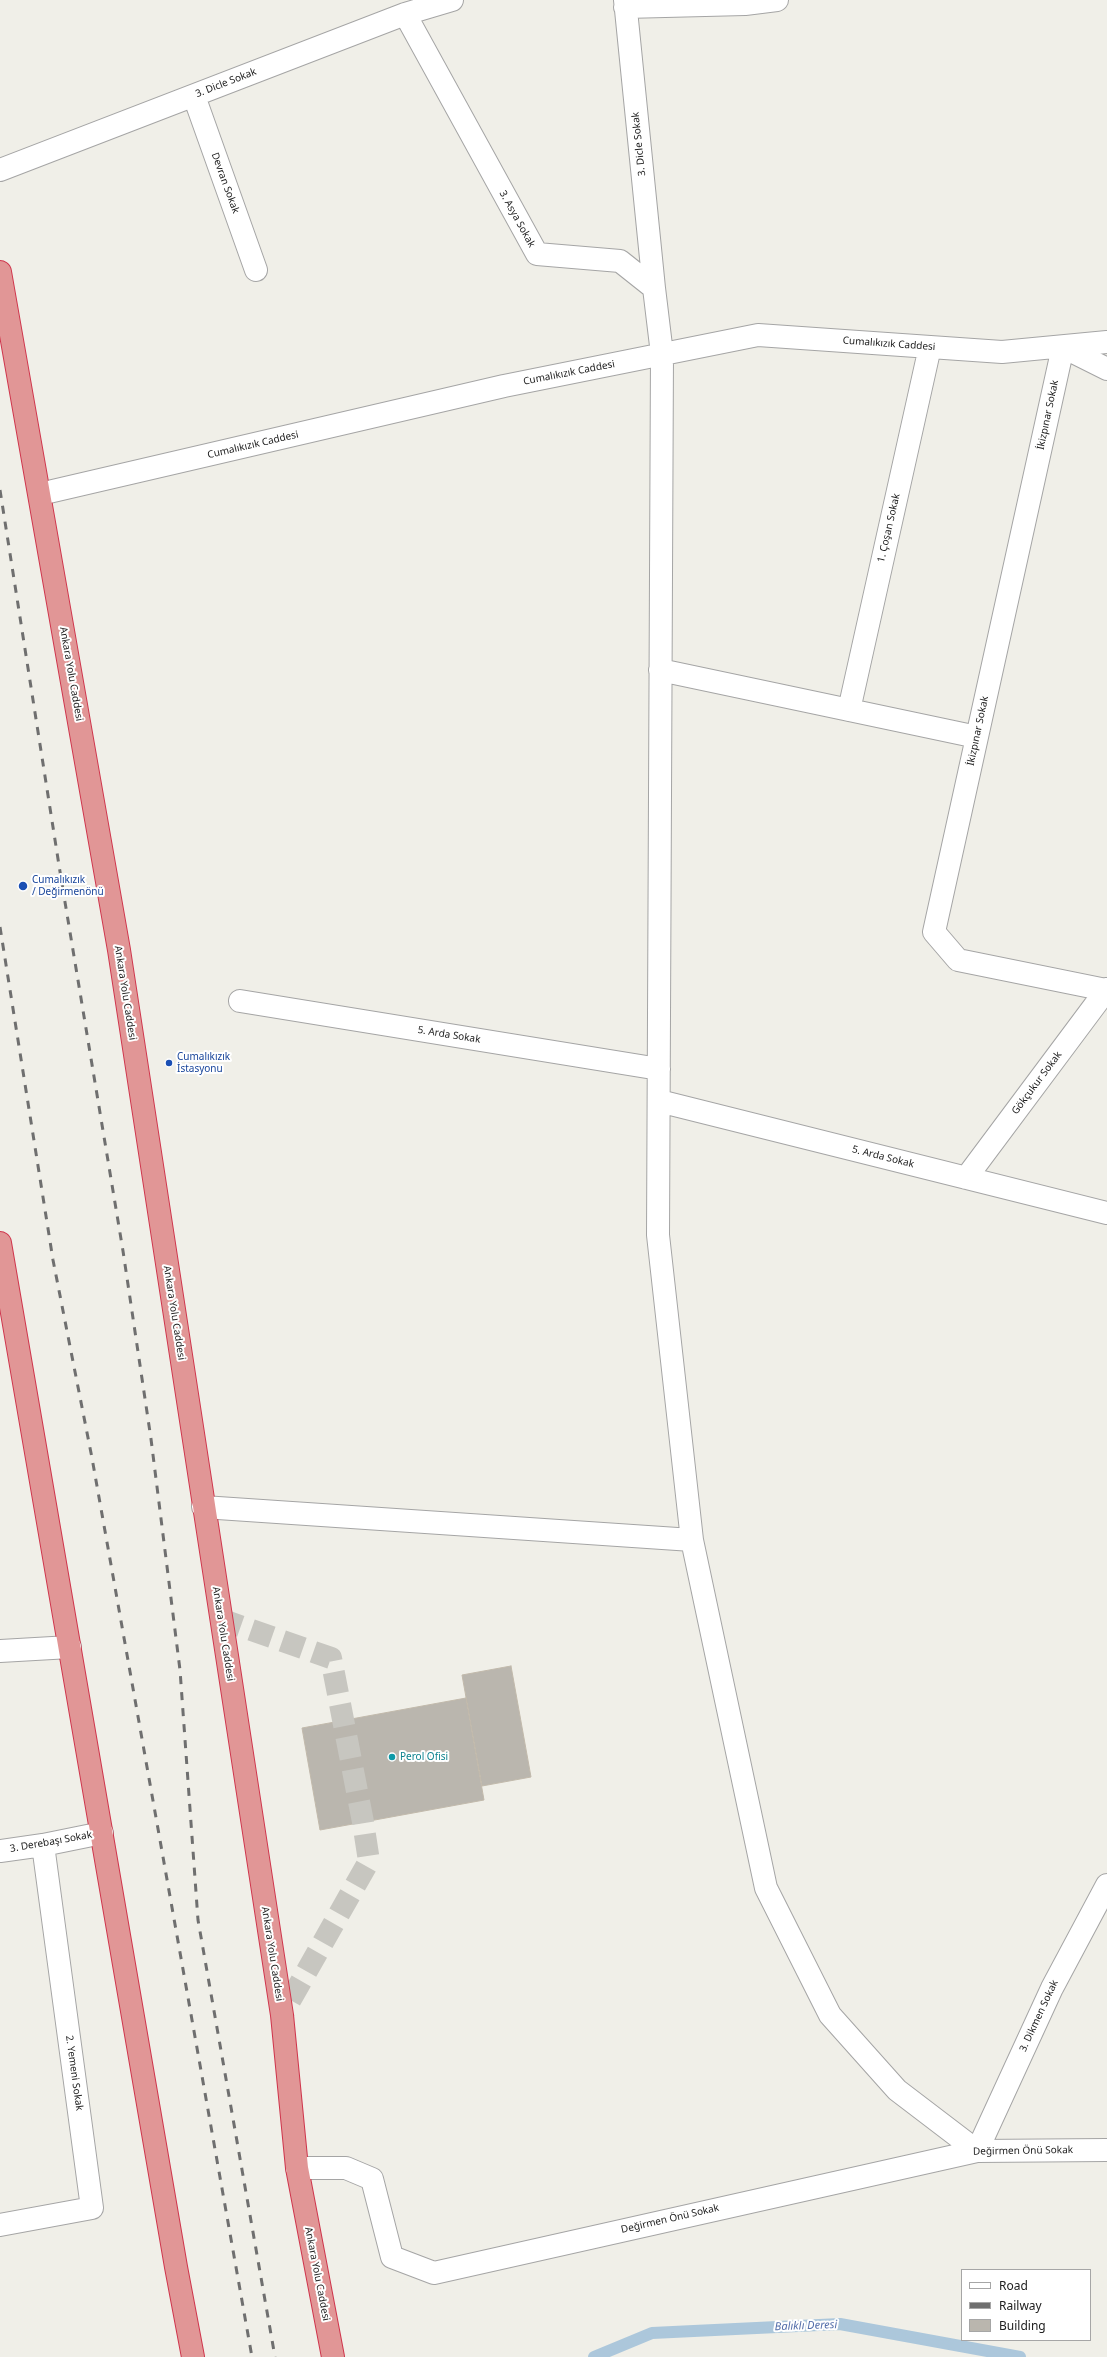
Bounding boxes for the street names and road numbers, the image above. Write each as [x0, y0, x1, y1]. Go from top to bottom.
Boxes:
street label: 3. Dicle Sokak [194, 66, 258, 100]
street label: 3. Dicle Sokak [630, 111, 648, 177]
street label: Devran Sokak [208, 151, 242, 215]
street label: 3. Asya Sokak [496, 188, 538, 250]
street label: Cumalıkızık Caddesi [842, 335, 936, 353]
street label: Cumalıkızık Caddesi [522, 358, 616, 388]
street label: İkizpınar Sokak [1035, 379, 1061, 451]
street label: Cumalıkızık Caddesi [206, 429, 300, 461]
street label: 1. Çoşan Sokak [875, 492, 903, 564]
street label: Ankara Yolu Caddesi [57, 626, 85, 722]
street label: İkizpınar Sokak [965, 695, 991, 767]
street label: Ankara Yolu Caddesi [112, 945, 138, 1041]
street label: 5. Arda Sokak [417, 1024, 481, 1046]
street label: Gökçukur Sokak [1009, 1049, 1065, 1117]
street label: 5. Arda Sokak [851, 1143, 915, 1171]
street label: Ankara Yolu Caddesi [161, 1265, 187, 1361]
street label: Ankara Yolu Caddesi [210, 1586, 236, 1682]
street label: 3. Derebaşı Sokak [9, 1829, 93, 1855]
street label: Ankara Yolu Caddesi [259, 1906, 285, 2002]
street label: 3. Dikmen Sokak [1017, 1978, 1061, 2054]
street label: 2. Yemeni Sokak [63, 2035, 85, 2111]
street label: Değirmen Önü Sokak [973, 2144, 1073, 2158]
street label: Değirmen Önü Sokak [620, 2202, 720, 2236]
street label: Ankara Yolu Caddesi [302, 2226, 332, 2322]

